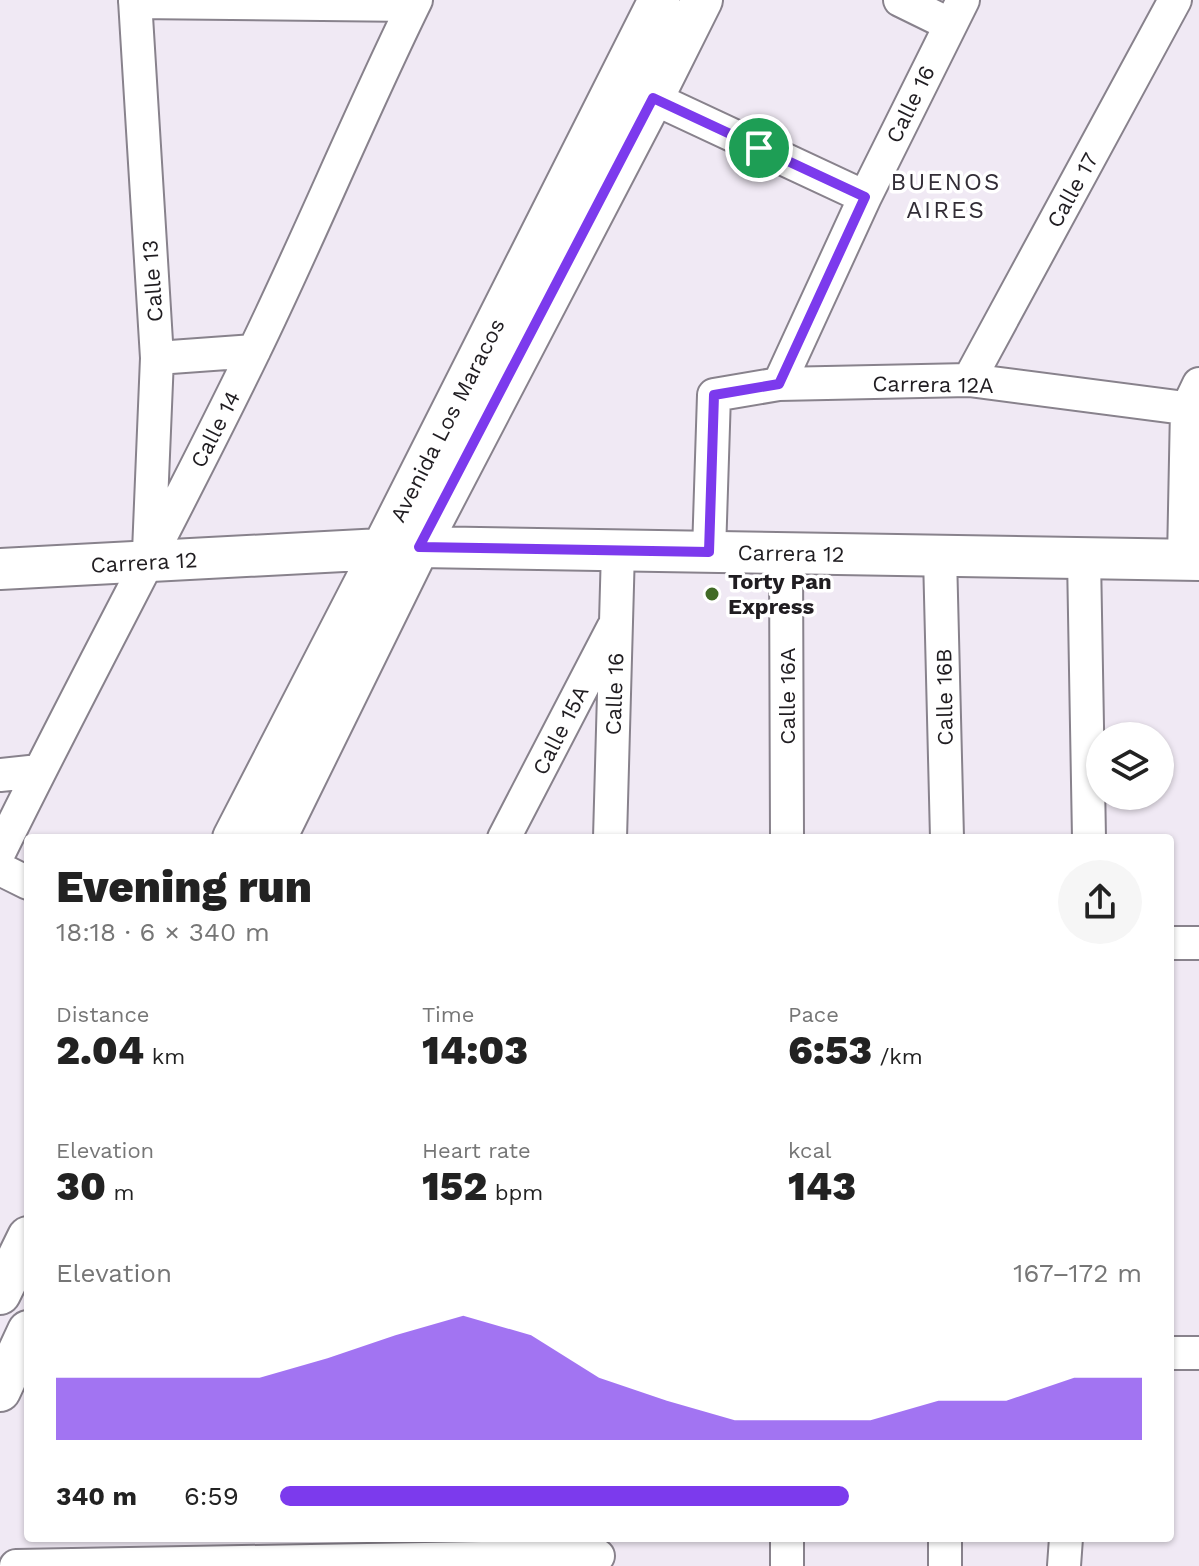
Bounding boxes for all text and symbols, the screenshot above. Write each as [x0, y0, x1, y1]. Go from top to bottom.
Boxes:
street label: Calle 16 [881, 62, 940, 147]
pin [725, 114, 793, 182]
icon: arrive [737, 126, 781, 170]
street label: Calle 17 [1042, 148, 1103, 232]
district label: BUENOS AIRES [891, 168, 1001, 224]
street label: Calle 13 [137, 239, 168, 323]
street label: Avenida Los Maracos [385, 314, 510, 526]
street label: Carrera 12A [872, 371, 994, 398]
street label: Calle 14 [186, 387, 245, 472]
street label: Carrera 12 [737, 540, 845, 567]
street label: Carrera 12 [90, 547, 198, 578]
place label: Torty Pan Express [728, 569, 832, 619]
marker: Torty Pan Express [703, 585, 721, 603]
street label: Calle 16A [775, 647, 800, 745]
street label: Calle 16B [931, 648, 958, 746]
street label: Calle 16 [601, 652, 628, 736]
street label: Calle 15A [527, 681, 594, 779]
map controls [1086, 722, 1174, 810]
button: layers [1086, 722, 1174, 810]
button: share [1058, 860, 1142, 944]
text: Evening run [56, 861, 312, 913]
text: 18:18 · 6 × 340 m [56, 917, 270, 947]
text: Distance [56, 1002, 150, 1027]
text: Time [422, 1002, 474, 1027]
text: Pace [788, 1002, 839, 1027]
text: 2.04 [56, 1027, 144, 1074]
text: 14:03 [422, 1027, 528, 1074]
text: 6:53 [788, 1027, 872, 1074]
text: km [144, 1044, 185, 1069]
text: /km [872, 1044, 923, 1069]
text: Elevation [56, 1138, 154, 1163]
text: Heart rate [422, 1138, 531, 1163]
text: kcal [788, 1138, 832, 1163]
text: 30 [56, 1163, 106, 1210]
text: 152 [422, 1163, 487, 1210]
text: 143 [788, 1163, 856, 1210]
text: m [106, 1180, 134, 1205]
text: bpm [487, 1180, 543, 1205]
text: Elevation [56, 1258, 172, 1288]
text: 167–172 m [1013, 1258, 1142, 1288]
text: 340 m [56, 1481, 137, 1511]
text: 6:59 [184, 1481, 239, 1511]

